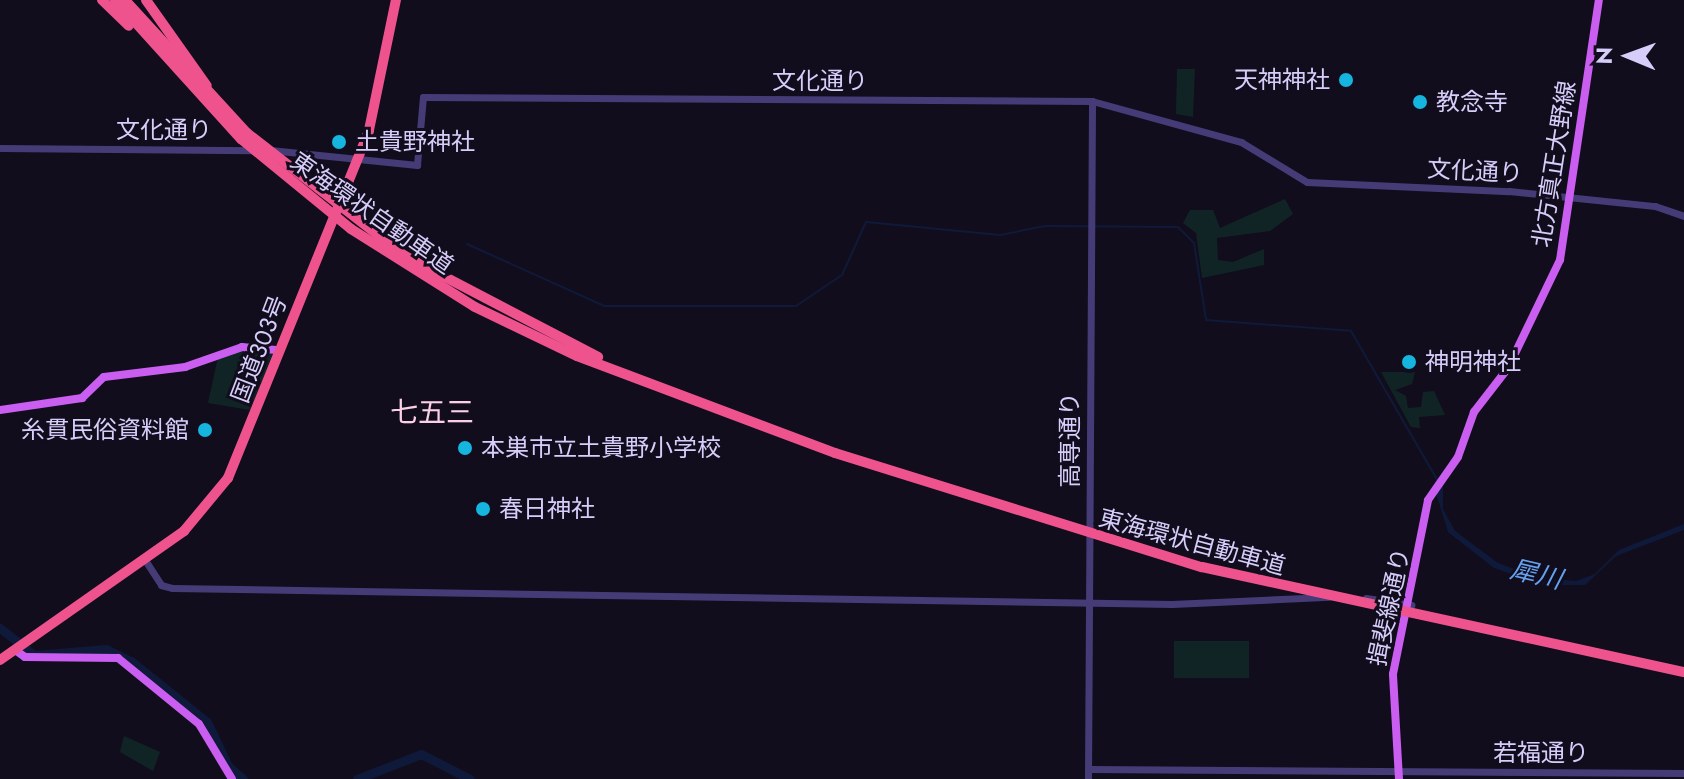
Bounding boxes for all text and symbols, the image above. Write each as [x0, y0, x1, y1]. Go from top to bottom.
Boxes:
north arrow [1588, 16, 1668, 96]
text: N [1588, 47, 1620, 65]
place label: 天神神社 [1234, 66, 1330, 94]
street label: 文化通り [772, 67, 868, 95]
marker: 天神神社 [1337, 71, 1355, 89]
street label: 北方真正大野線 [1527, 79, 1581, 249]
place label: 教念寺 [1436, 88, 1508, 116]
marker: 教念寺 [1411, 93, 1429, 111]
street label: 文化通り [116, 116, 212, 144]
place label: 土貴野神社 [355, 128, 475, 156]
marker: 土貴野神社 [330, 133, 348, 151]
street label: 東海環状自動車道 [285, 146, 459, 280]
street label: 文化通り [1426, 154, 1524, 188]
street label: 国道303号 [225, 291, 293, 407]
place label: 神明神社 [1425, 348, 1521, 376]
marker: 神明神社 [1400, 353, 1418, 371]
street label: 高専通り [1056, 392, 1084, 488]
district label: 七五三 [390, 396, 474, 430]
place label: 糸貫民俗資料館 [21, 416, 189, 444]
marker: 糸貫民俗資料館 [196, 421, 214, 439]
place label: 本巣市立土貴野小学校 [481, 434, 721, 462]
marker: 本巣市立土貴野小学校 [456, 439, 474, 457]
place label: 春日神社 [499, 495, 595, 523]
marker: 春日神社 [474, 500, 492, 518]
street label: 東海環状自動車道 [1096, 503, 1288, 581]
street label: 揖斐線通り [1362, 545, 1416, 669]
water label: 犀川 [1507, 554, 1565, 596]
street label: 若福通り [1493, 739, 1589, 767]

